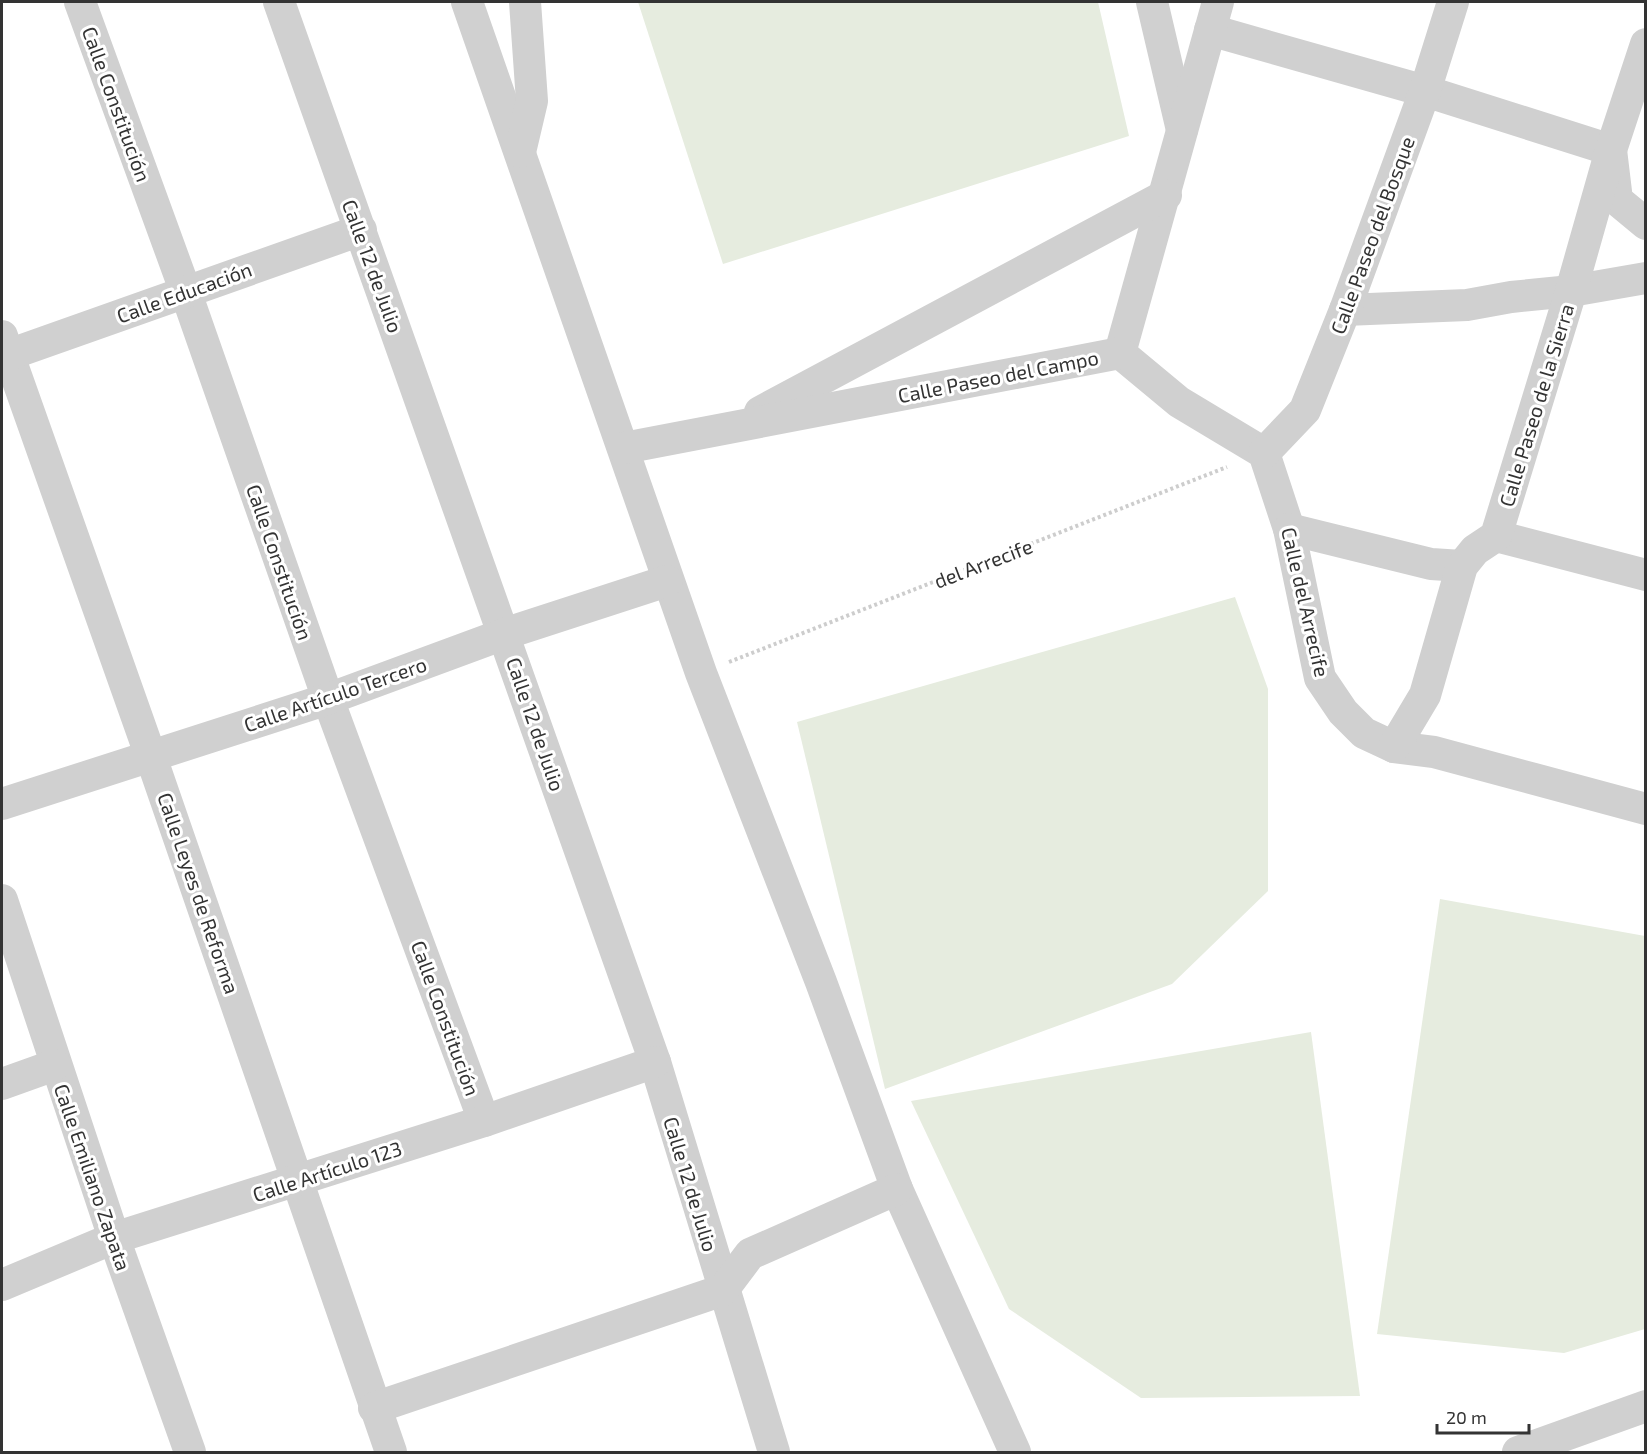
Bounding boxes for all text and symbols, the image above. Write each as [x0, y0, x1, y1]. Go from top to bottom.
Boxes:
street label: Calle Constitución [78, 23, 156, 185]
street label: Calle Paseo del Bosque [1325, 133, 1419, 337]
street label: Calle 12 de Julio [338, 196, 408, 336]
street label: Calle Educación [113, 256, 255, 328]
street label: Calle Paseo de la Sierra [1494, 301, 1578, 509]
street label: Calle Paseo del Campo [896, 345, 1100, 407]
street label: Calle Constitución [242, 481, 318, 643]
street label: Calle del Arrecife [1277, 525, 1335, 679]
street label: del Arrecife [930, 533, 1036, 593]
street label: Calle Artículo Tercero [240, 651, 430, 737]
street label: Calle 12 de Julio [502, 654, 570, 794]
street label: Calle Leyes de Reforma [153, 789, 245, 997]
street label: Calle Constitución [407, 937, 485, 1099]
street label: Calle Emiliano Zapata [50, 1080, 136, 1274]
street label: Calle 12 de Julio [659, 1114, 723, 1254]
street label: Calle Artículo 123 [249, 1136, 405, 1206]
scale bar [1437, 1397, 1528, 1435]
text: 20 m [1446, 1406, 1487, 1428]

